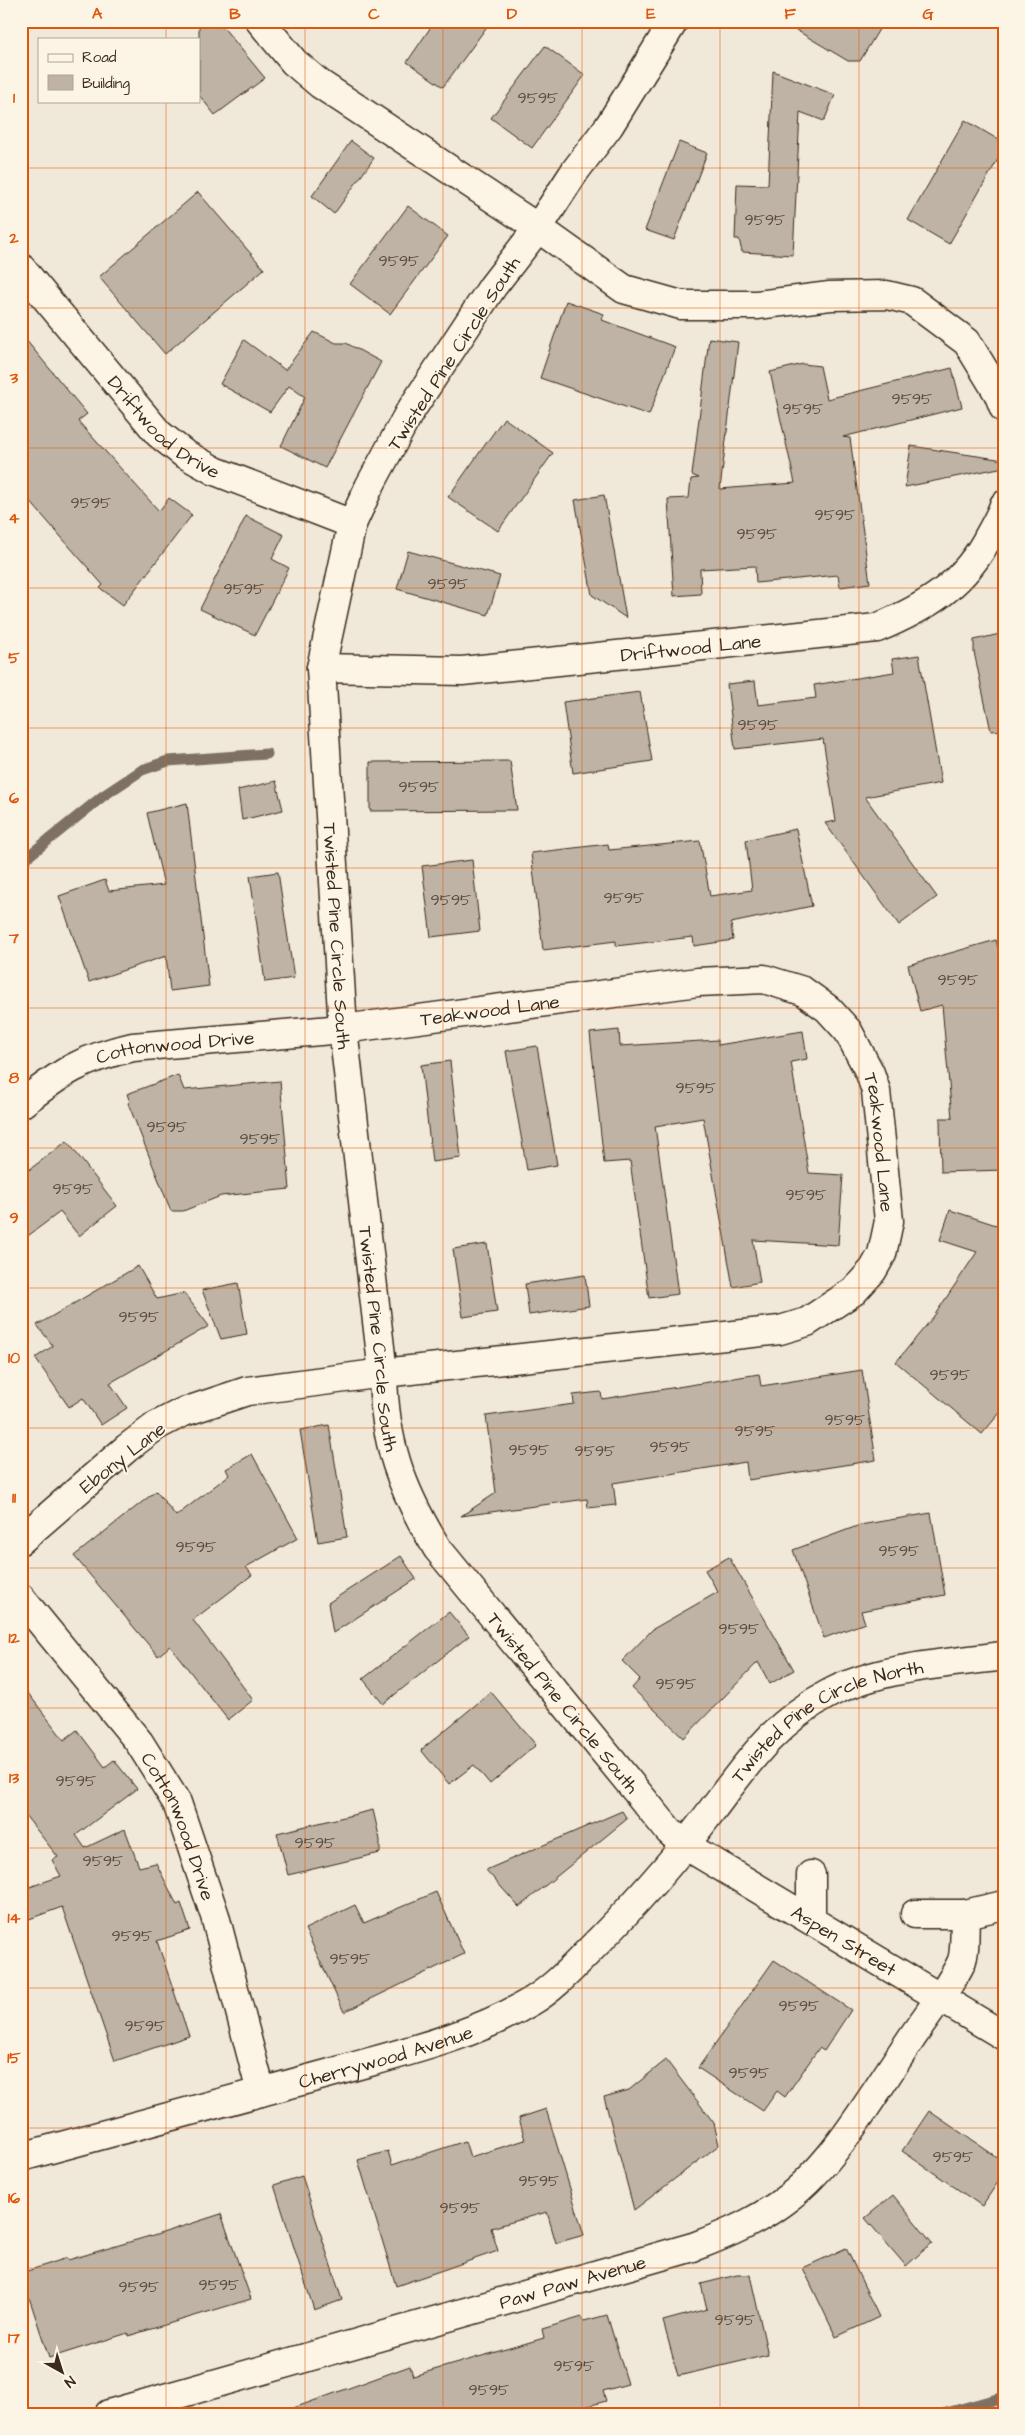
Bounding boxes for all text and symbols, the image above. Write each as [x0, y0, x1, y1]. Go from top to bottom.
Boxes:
text: A [92, 3, 103, 25]
text: B [229, 3, 241, 25]
text: C [368, 3, 380, 25]
text: D [507, 3, 518, 25]
text: E [646, 3, 656, 25]
text: F [784, 3, 796, 25]
text: G [922, 3, 934, 25]
legend [38, 38, 200, 102]
text: Road [82, 47, 117, 68]
text: Building [82, 73, 130, 95]
text: 1 [13, 87, 16, 109]
house number: 9595 [518, 87, 559, 109]
house number: 9595 [745, 209, 786, 231]
text: 2 [8, 227, 19, 249]
house number: 9595 [379, 250, 420, 272]
street label: Twisted Pine Circle South [381, 251, 528, 456]
text: 3 [9, 367, 19, 389]
street label: Driftwood Drive [101, 370, 224, 486]
house number: 9595 [892, 388, 933, 410]
house number: 9595 [783, 398, 824, 420]
house number: 9595 [71, 492, 112, 514]
house number: 9595 [815, 504, 856, 526]
text: 4 [9, 507, 20, 529]
house number: 9595 [737, 523, 778, 545]
house number: 9595 [428, 573, 469, 595]
house number: 9595 [224, 578, 265, 600]
street label: Driftwood Lane [619, 628, 763, 670]
text: 5 [8, 647, 20, 669]
house number: 9595 [738, 714, 779, 736]
house number: 9595 [399, 776, 440, 798]
text: 6 [9, 787, 19, 809]
street label: Twisted Pine Circle South [315, 822, 357, 1051]
house number: 9595 [604, 887, 645, 909]
house number: 9595 [431, 889, 472, 911]
text: 7 [8, 927, 19, 949]
house number: 9595 [938, 969, 979, 991]
street label: Teakwood Lane [419, 988, 561, 1034]
street label: Cottonwood Drive [93, 1025, 256, 1071]
text: 8 [9, 1067, 20, 1089]
street label: Teakwood Lane [856, 1069, 900, 1213]
house number: 9595 [676, 1077, 717, 1099]
house number: 9595 [147, 1116, 188, 1138]
house number: 9595 [240, 1128, 281, 1150]
house number: 9595 [53, 1178, 94, 1200]
house number: 9595 [786, 1184, 827, 1206]
text: 9 [9, 1207, 19, 1229]
street label: Twisted Pine Circle South [351, 1225, 405, 1455]
house number: 9595 [119, 1306, 160, 1328]
text: 10 [8, 1347, 20, 1369]
house number: 9595 [930, 1364, 971, 1386]
house number: 9595 [825, 1409, 866, 1431]
street label: Ebony Lane [74, 1416, 172, 1501]
house number: 9595 [735, 1420, 776, 1442]
house number: 9595 [650, 1436, 691, 1458]
house number: 9595 [509, 1439, 550, 1461]
house number: 9595 [575, 1440, 616, 1462]
text: 11 [12, 1487, 17, 1509]
house number: 9595 [176, 1536, 217, 1558]
house number: 9595 [879, 1540, 920, 1562]
street label: Twisted Pine Circle South [480, 1607, 645, 1800]
house number: 9595 [719, 1618, 760, 1640]
text: 12 [8, 1627, 20, 1649]
street label: Twisted Pine Circle North [725, 1654, 926, 1789]
house number: 9595 [656, 1673, 697, 1695]
street label: Cottonwood Drive [134, 1748, 221, 1904]
text: 13 [9, 1767, 20, 1789]
house number: 9595 [56, 1770, 97, 1792]
house number: 9595 [295, 1832, 336, 1854]
house number: 9595 [83, 1850, 124, 1872]
street label: Aspen Street [786, 1900, 901, 1984]
text: 14 [8, 1907, 21, 1929]
house number: 9595 [112, 1925, 153, 1947]
house number: 9595 [330, 1948, 371, 1970]
house number: 9595 [779, 1995, 820, 2017]
house number: 9595 [125, 2015, 166, 2037]
street label: Cherrywood Avenue [296, 2019, 477, 2096]
text: 15 [7, 2047, 21, 2069]
house number: 9595 [729, 2062, 770, 2084]
house number: 9595 [933, 2146, 974, 2168]
house number: 9595 [519, 2170, 560, 2192]
text: 16 [8, 2187, 20, 2209]
house number: 9595 [440, 2197, 481, 2219]
street label: Paw Paw Avenue [496, 2249, 649, 2317]
house number: 9595 [199, 2274, 240, 2296]
house number: 9595 [119, 2276, 160, 2298]
house number: 9595 [715, 2309, 756, 2331]
text: 17 [8, 2327, 20, 2349]
north arrow [38, 2348, 88, 2398]
house number: 9595 [554, 2355, 595, 2377]
text: N [60, 2371, 79, 2392]
house number: 9595 [469, 2379, 510, 2401]

